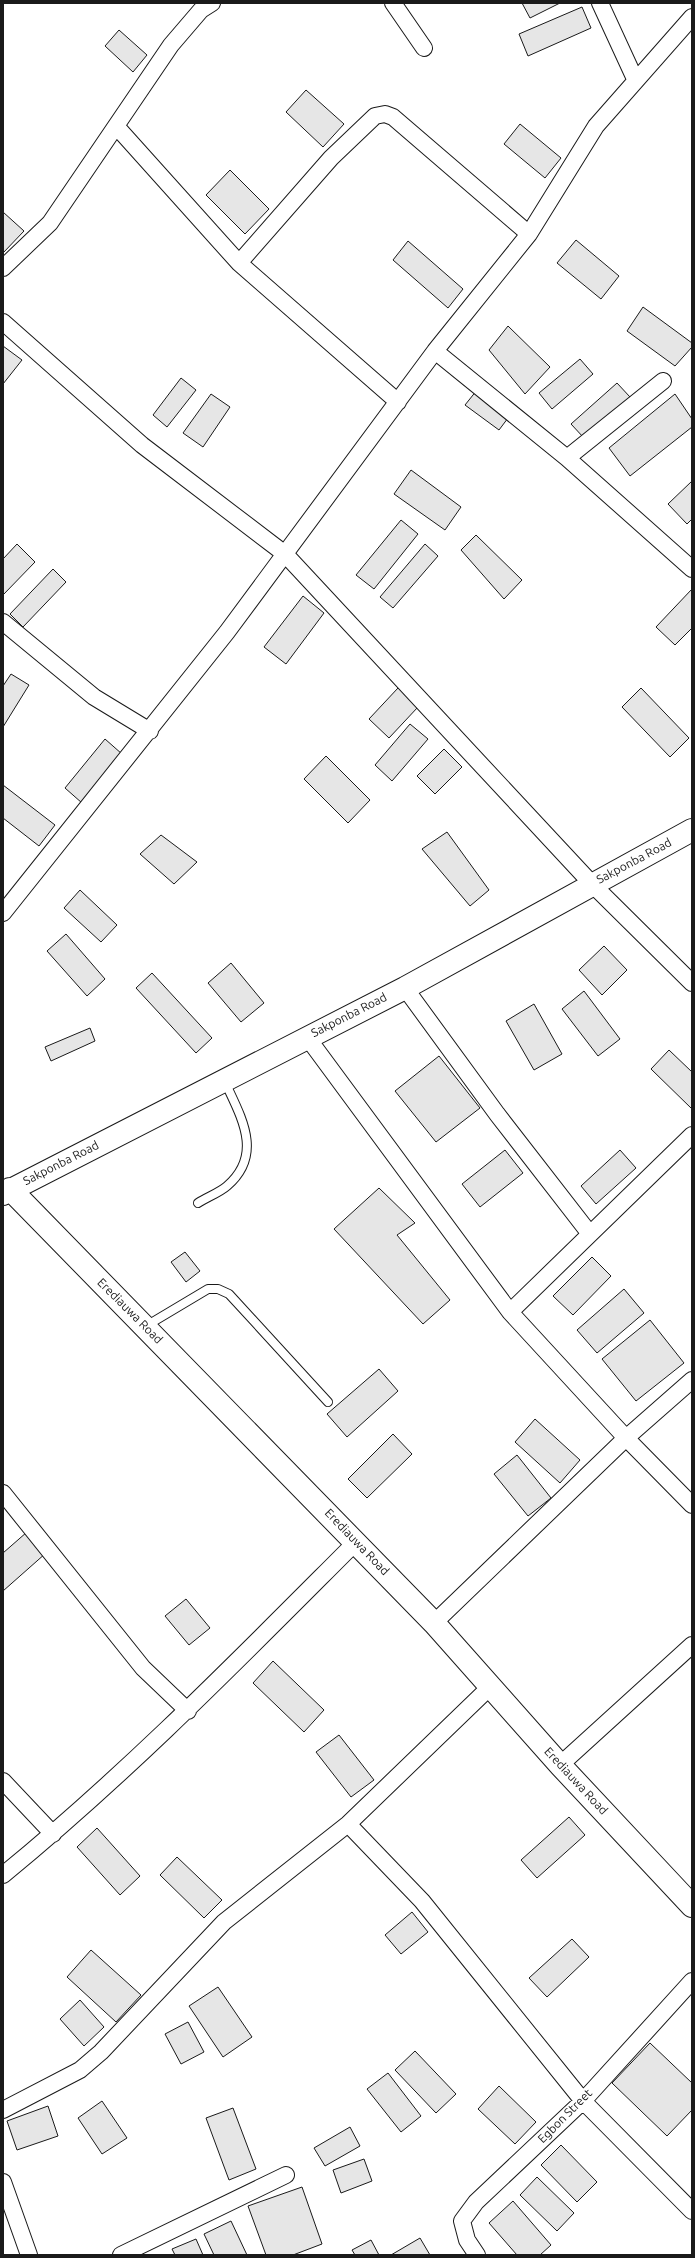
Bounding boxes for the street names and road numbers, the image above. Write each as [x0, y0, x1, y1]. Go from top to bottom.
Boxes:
street label: Sakponba Road [594, 835, 673, 886]
street label: Sakponba Road [309, 990, 389, 1039]
street label: Sakponba Road [21, 1138, 101, 1187]
street label: Erediauwa Road [95, 1275, 166, 1346]
street label: Erediauwa Road [323, 1506, 392, 1577]
street label: Erediauwa Road [542, 1745, 611, 1817]
street label: Egbon Street [535, 2086, 594, 2145]

